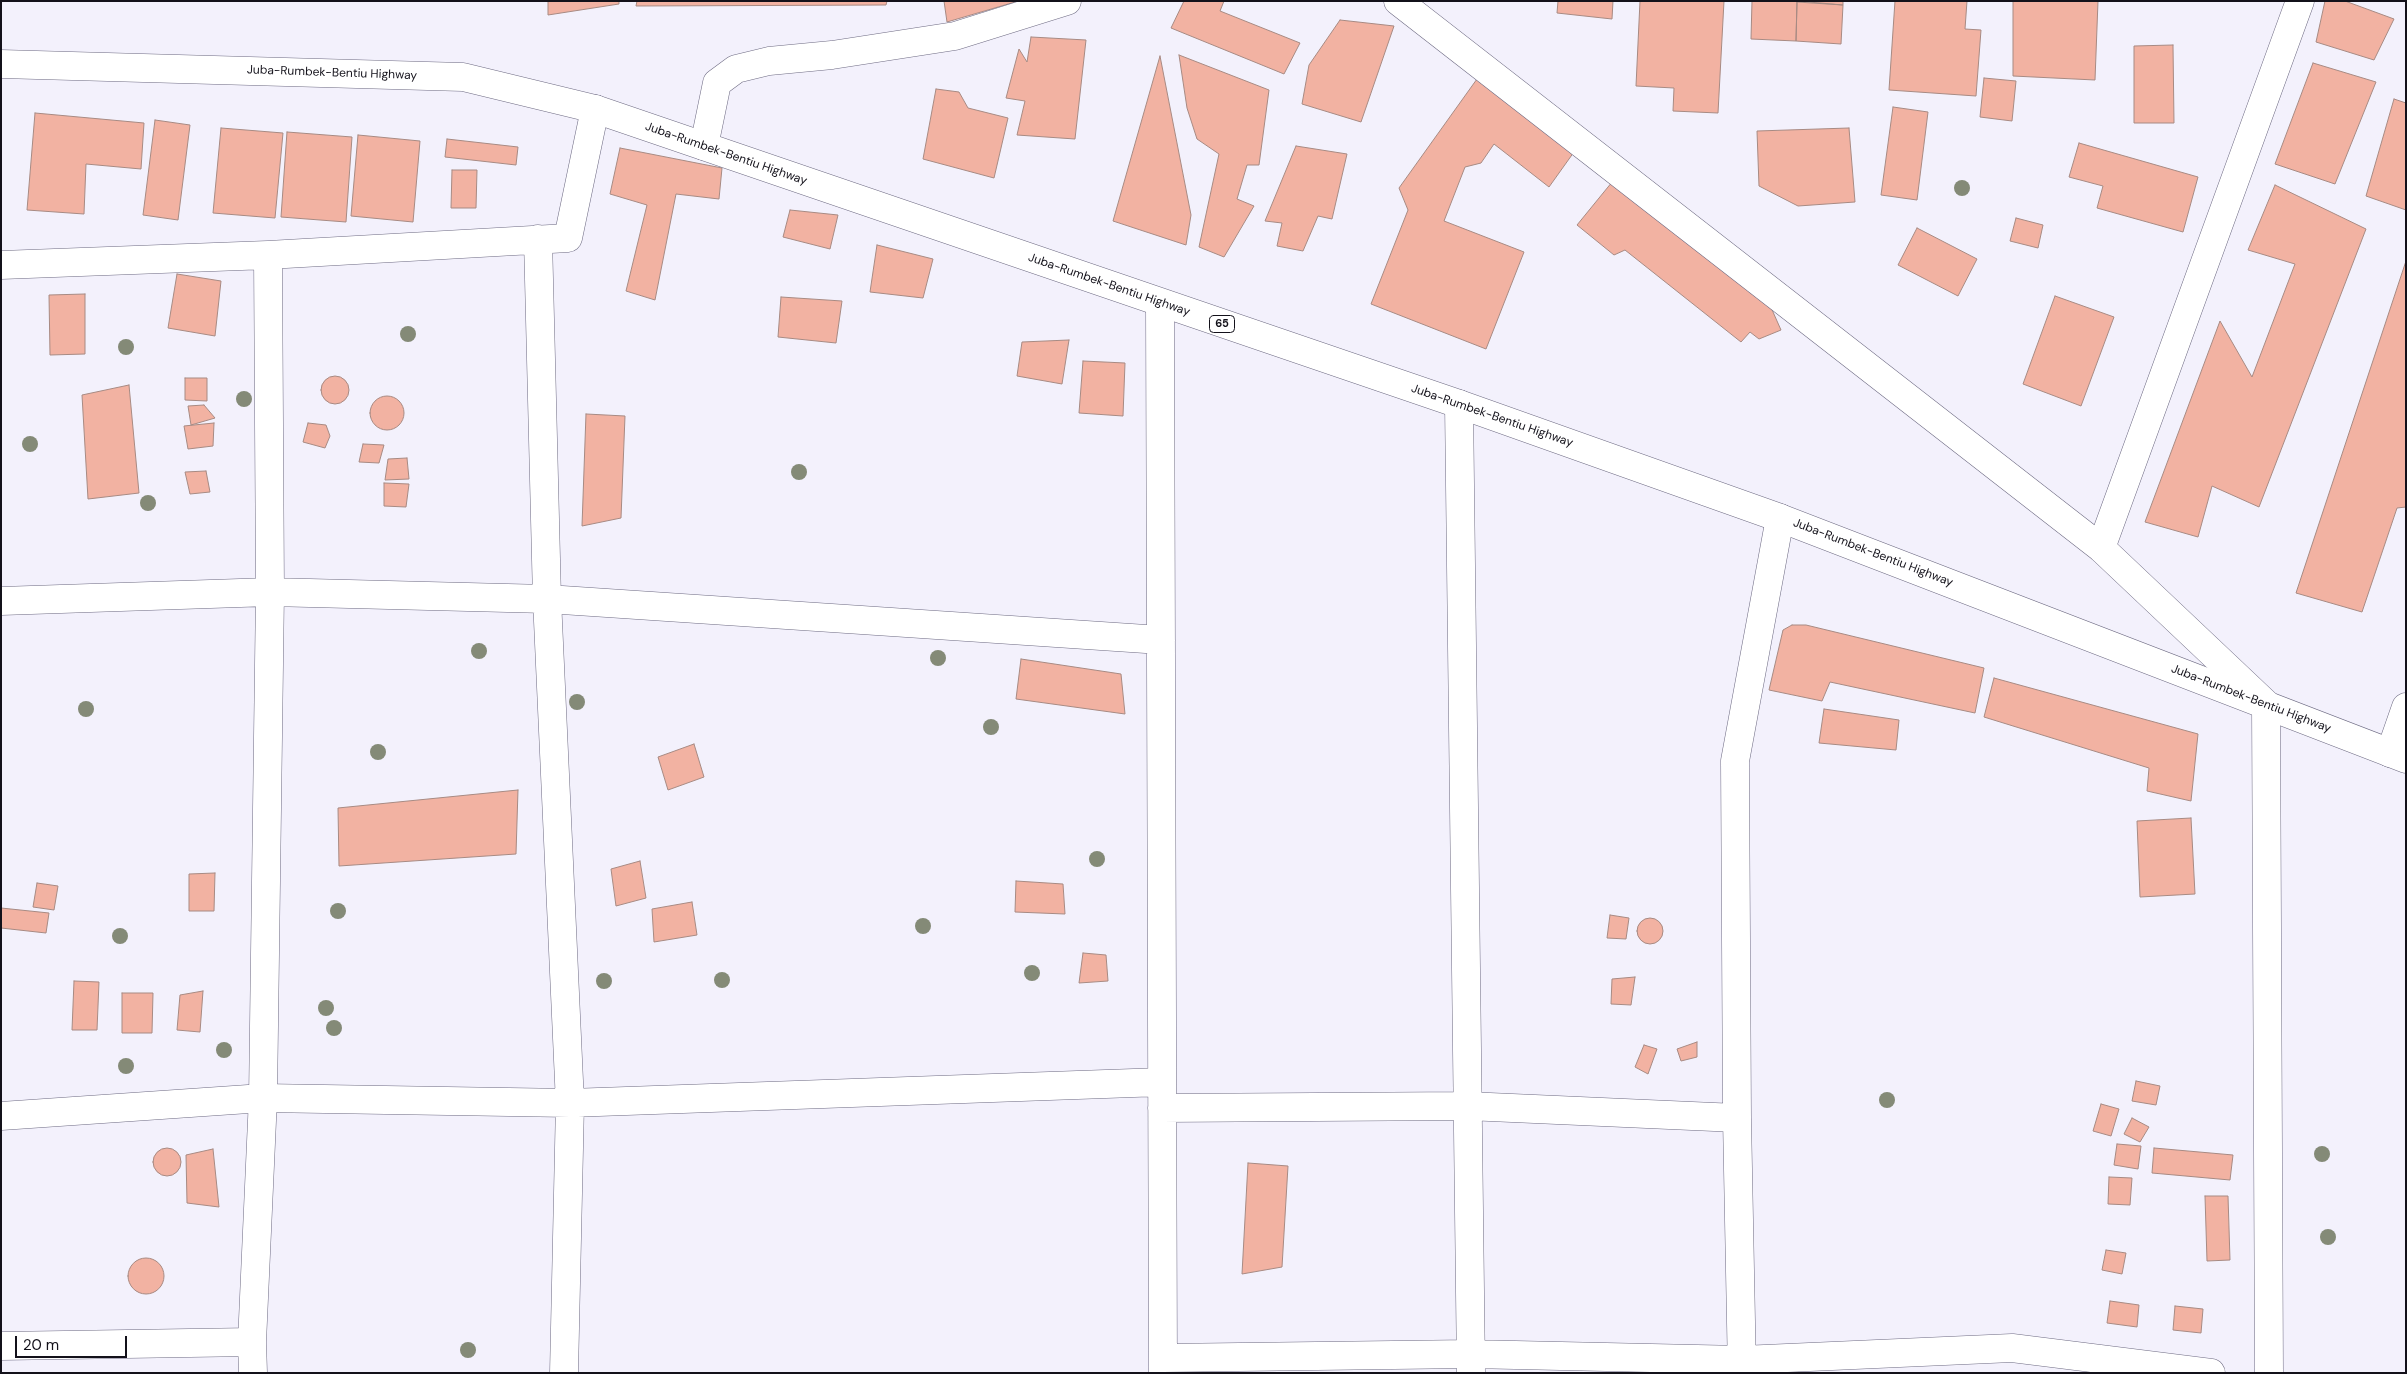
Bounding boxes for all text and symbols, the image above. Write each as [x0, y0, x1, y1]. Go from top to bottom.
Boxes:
street label: Juba-Rumbek-Bentiu Highway [247, 63, 417, 83]
street label: Juba-Rumbek-Bentiu Highway [643, 119, 809, 189]
street label: Juba-Rumbek-Bentiu Highway [1026, 250, 1192, 320]
road number: 65 [1210, 316, 1234, 332]
street label: Juba-Rumbek-Bentiu Highway [1409, 381, 1575, 451]
street label: Juba-Rumbek-Bentiu Highway [1791, 516, 1955, 590]
street label: Juba-Rumbek-Bentiu Highway [2169, 662, 2333, 736]
scale bar [18, 1326, 130, 1358]
text: 20 m [23, 1335, 59, 1355]

